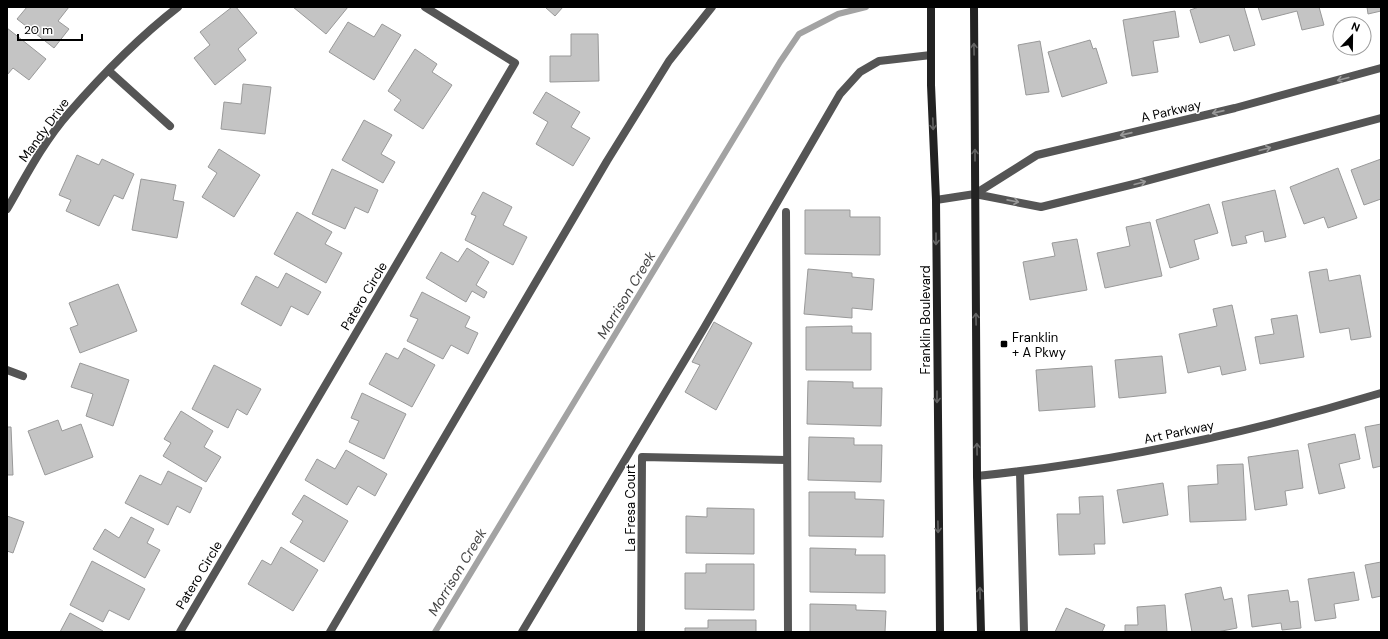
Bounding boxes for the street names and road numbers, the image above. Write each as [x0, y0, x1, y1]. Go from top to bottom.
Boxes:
street label: Mandy Drive [15, 95, 73, 165]
street label: A Parkway [1139, 96, 1203, 126]
street label: Patero Circle [337, 259, 391, 333]
street label: Franklin Boulevard [917, 265, 934, 375]
street label: Art Parkway [1142, 416, 1216, 448]
street label: La Fresa Court [622, 464, 639, 552]
street label: Patero Circle [172, 538, 226, 612]

